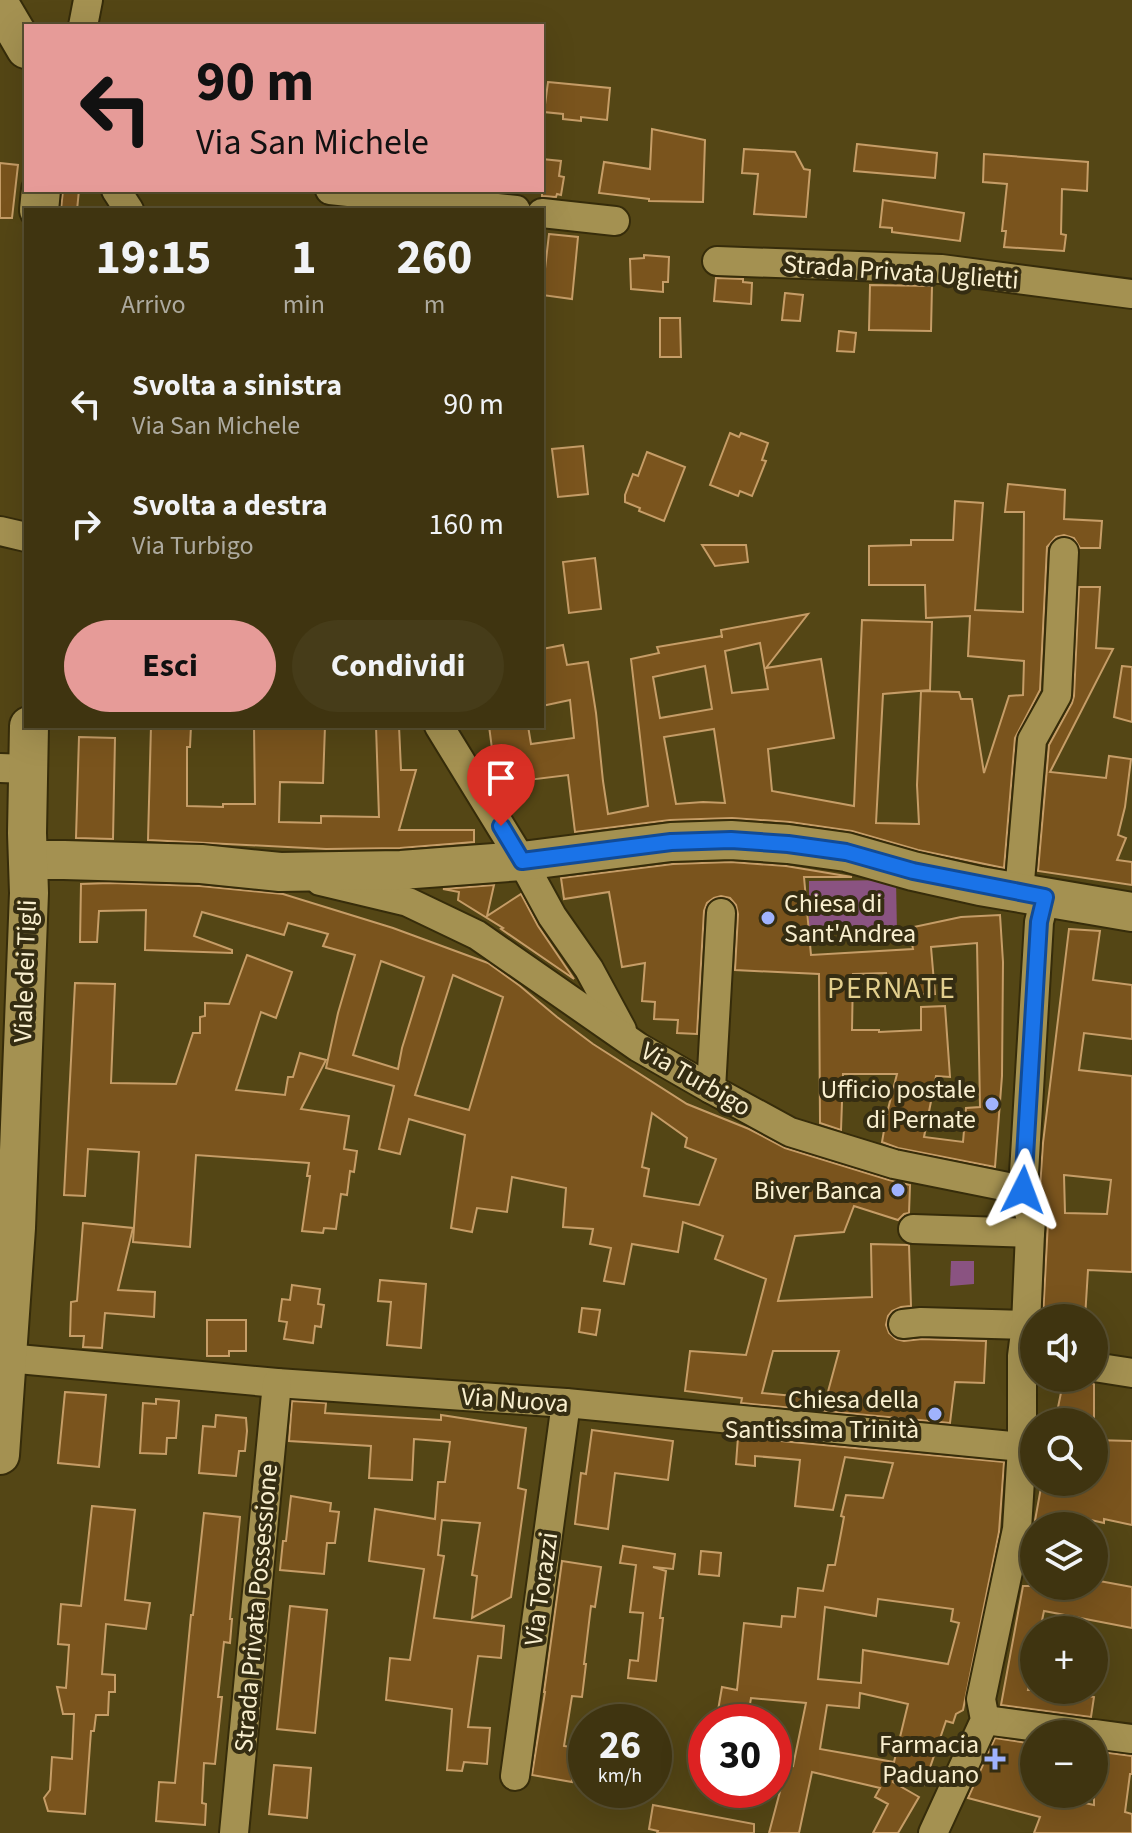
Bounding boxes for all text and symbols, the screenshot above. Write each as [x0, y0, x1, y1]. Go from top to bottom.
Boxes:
text: 90 m [196, 43, 314, 122]
icon: left [64, 56, 168, 160]
text: Via San Michele [196, 117, 429, 168]
text: 19:15 [95, 224, 211, 292]
text: 1 [291, 224, 317, 292]
text: 260 [396, 224, 472, 292]
street label: Strada Privata Uglietti [782, 245, 1020, 299]
text: Arrivo [121, 286, 186, 323]
text: min [283, 286, 325, 323]
text: m [424, 286, 445, 323]
text: Svolta a sinistra [132, 364, 342, 407]
icon: left [64, 382, 108, 426]
text: 90 m [443, 383, 504, 426]
text: Via San Michele [132, 407, 300, 444]
text: Svolta a destra [132, 484, 328, 527]
icon: right [64, 502, 108, 546]
text: 160 m [428, 503, 504, 546]
text: Via Turbigo [132, 527, 254, 564]
button: Esci [64, 620, 276, 712]
button: Condividi [292, 620, 504, 712]
pin [467, 744, 535, 826]
icon: arrive [479, 756, 523, 800]
place label: Chiesa di Sant'Andrea [784, 885, 916, 952]
street label: Viale dei Tigli [4, 899, 46, 1043]
marker: Chiesa di Sant'Andrea [759, 909, 777, 927]
district label: PERNATE [827, 967, 957, 1010]
street label: Via Turbigo [634, 1033, 758, 1125]
place label: Ufficio postale di Pernate [821, 1071, 976, 1138]
marker: Ufficio postale di Pernate [983, 1095, 1001, 1113]
position arrow [981, 1148, 1065, 1232]
place label: Biver Banca [754, 1172, 882, 1209]
marker: Biver Banca [889, 1181, 907, 1199]
map controls [1020, 1304, 1108, 1808]
button: sound [1020, 1304, 1108, 1392]
street label: Via Nuova [460, 1378, 570, 1422]
place label: Chiesa della Santissima Trinità [724, 1381, 919, 1448]
marker: Chiesa della Santissima Trinità [926, 1405, 944, 1423]
button: search [1020, 1408, 1108, 1496]
street label: Strada Privata Possessione [225, 1462, 287, 1754]
button: layers [1020, 1512, 1108, 1600]
street label: Via Torazzi [515, 1530, 567, 1648]
button: + [1020, 1616, 1108, 1704]
speed limit sign: 30 [688, 1704, 792, 1808]
text: 26 [599, 1717, 641, 1774]
button: − [1020, 1720, 1108, 1808]
place label: Farmacia Paduano [879, 1726, 979, 1793]
marker: Farmacia Paduano [986, 1750, 1004, 1768]
text: km/h [598, 1762, 642, 1790]

